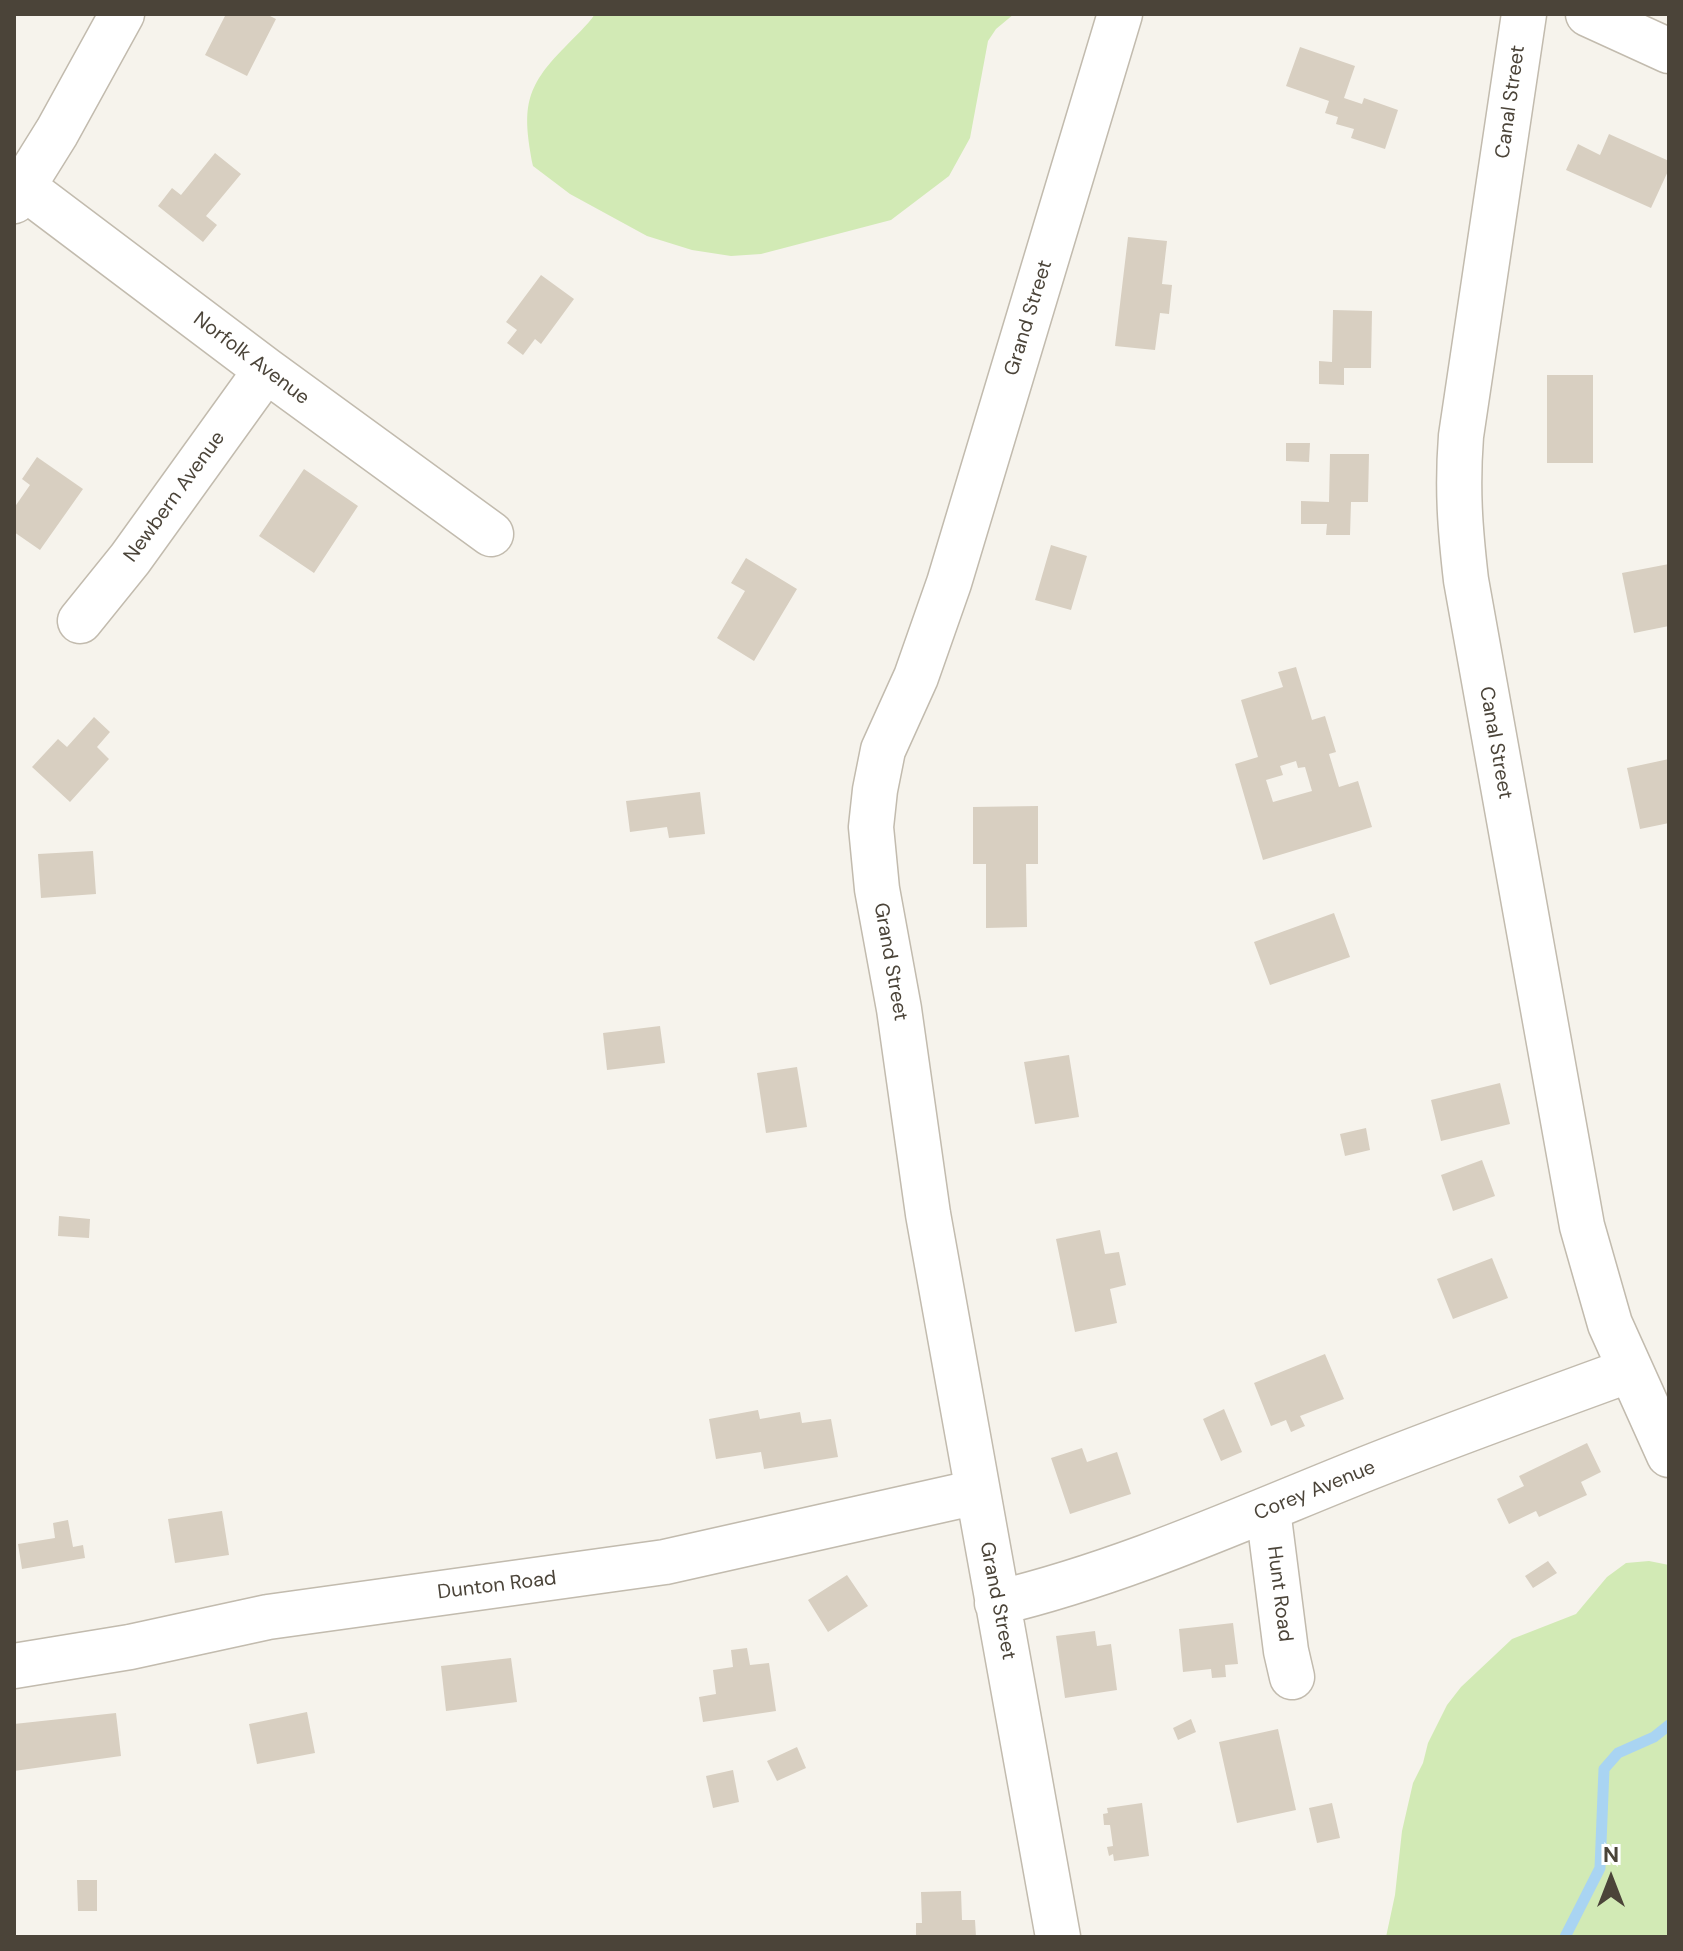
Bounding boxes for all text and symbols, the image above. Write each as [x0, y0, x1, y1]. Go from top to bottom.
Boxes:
street label: Canal Street [1491, 44, 1531, 160]
street label: Grand Street [1000, 257, 1058, 379]
street label: Norfolk Avenue [188, 308, 314, 410]
street label: Newbern Avenue [119, 427, 231, 567]
street label: Canal Street [1473, 685, 1517, 801]
street label: Grand Street [868, 901, 912, 1023]
street label: Corey Avenue [1251, 1456, 1379, 1526]
street label: Grand Street [974, 1540, 1020, 1662]
street label: Hunt Road [1261, 1545, 1297, 1643]
street label: Dunton Road [436, 1567, 558, 1605]
north arrow [1571, 1839, 1651, 1919]
text: N [1603, 1840, 1619, 1869]

